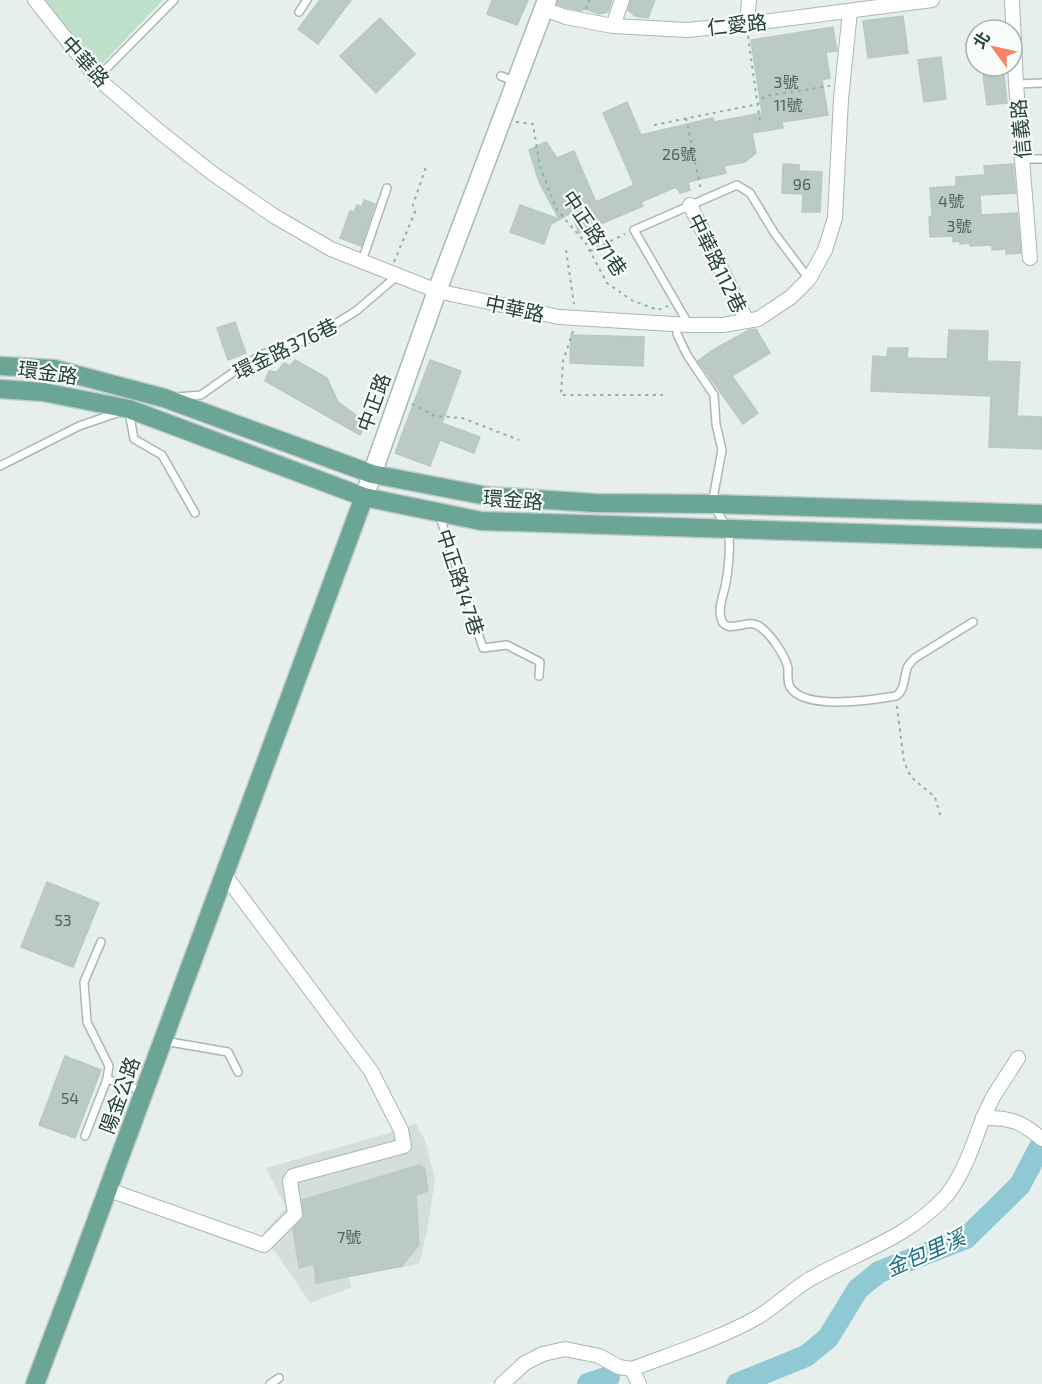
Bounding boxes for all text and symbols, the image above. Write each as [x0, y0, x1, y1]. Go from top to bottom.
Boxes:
street label: 仁愛路 [706, 9, 768, 39]
north arrow [964, 18, 1024, 78]
text: 北 [969, 28, 993, 51]
street label: 中華路 [57, 31, 115, 91]
house number: 3號 [774, 72, 798, 91]
house number: 11號 [774, 95, 802, 114]
street label: 信義路 [1005, 98, 1035, 160]
house number: 26號 [662, 144, 696, 163]
house number: 96 [793, 174, 811, 193]
street label: 中正路71巷 [558, 186, 632, 280]
house number: 4號 [938, 191, 964, 210]
street label: 中華路112巷 [684, 210, 752, 316]
house number: 3號 [947, 216, 971, 235]
street label: 中華路 [483, 290, 547, 326]
street label: 環金路376巷 [229, 312, 341, 384]
street label: 環金路 [17, 356, 79, 388]
street label: 中正路 [351, 370, 395, 434]
street label: 環金路 [482, 485, 544, 513]
street label: 中正路147巷 [433, 526, 489, 638]
house number: 53 [54, 910, 72, 929]
street label: 陽金公路 [94, 1053, 144, 1137]
house number: 54 [61, 1088, 79, 1107]
water label: 金包里溪 [882, 1222, 971, 1281]
house number: 7號 [337, 1227, 361, 1246]

